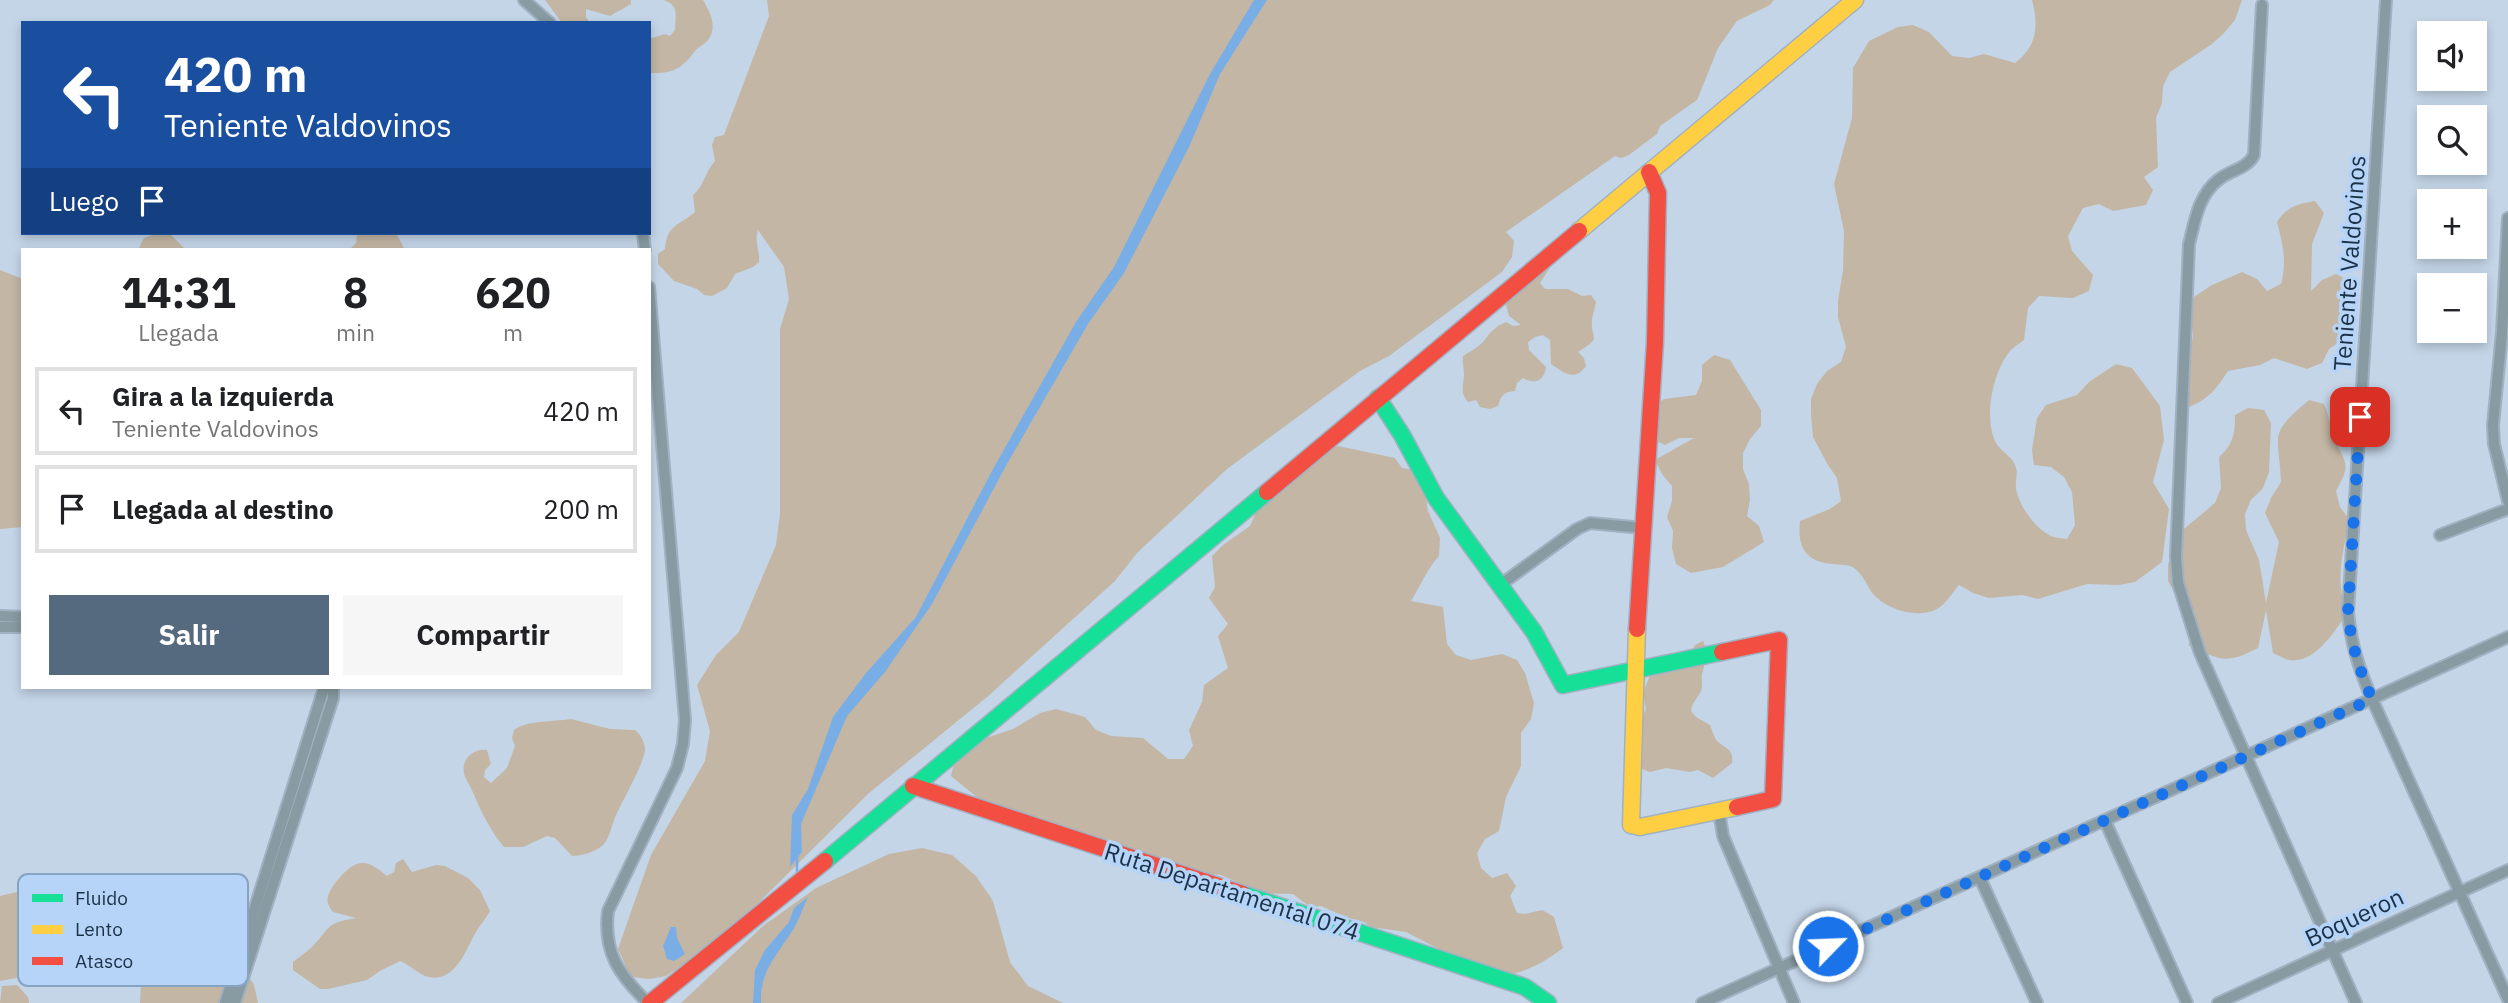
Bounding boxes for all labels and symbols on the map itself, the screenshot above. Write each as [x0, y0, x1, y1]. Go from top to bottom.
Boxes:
street label: Teniente Valdovinos [2326, 154, 2372, 372]
pin [2330, 387, 2390, 447]
street label: Ruta Departamental 074 [1100, 835, 1364, 947]
legend [18, 874, 248, 986]
street label: Boqueron [2299, 880, 2409, 954]
text: Fluido [75, 886, 128, 910]
position arrow [1791, 909, 1865, 983]
text: Lento [75, 917, 123, 941]
text: Atasco [75, 949, 133, 973]

